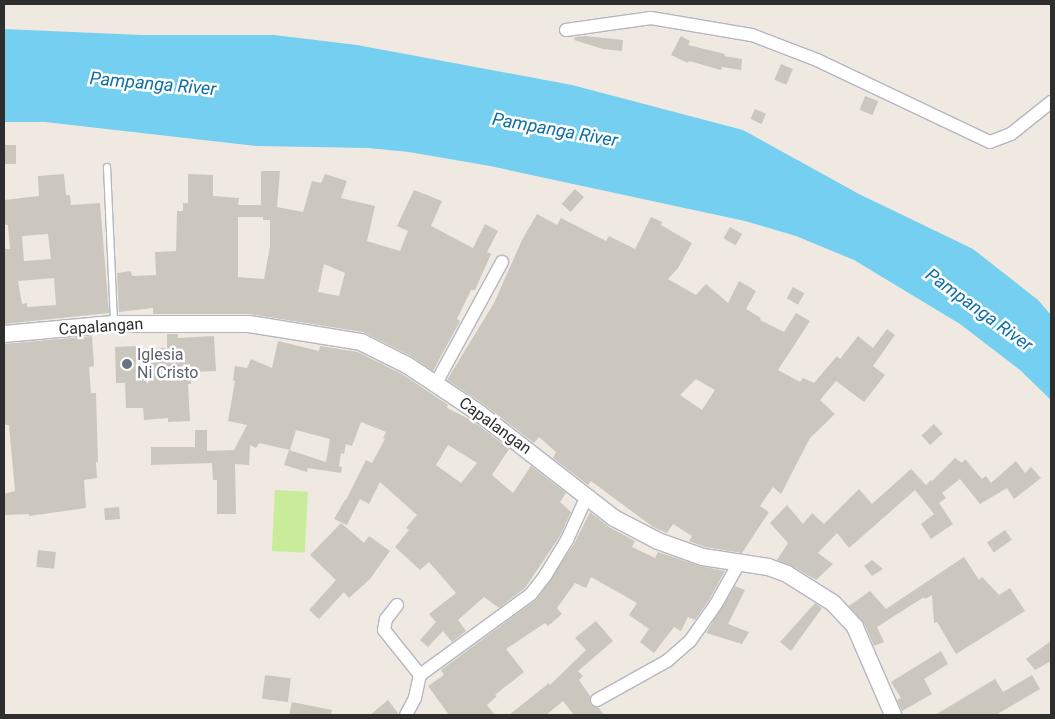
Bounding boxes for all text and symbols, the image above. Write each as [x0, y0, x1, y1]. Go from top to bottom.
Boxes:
water label: Pampanga River [89, 68, 217, 100]
water label: Pampanga River [491, 108, 619, 152]
water label: Pampanga River [921, 264, 1037, 356]
street label: Capalangan [58, 314, 144, 340]
place label: Iglesia Ni Cristo [137, 345, 198, 383]
marker: Iglesia Ni Cristo [121, 358, 133, 370]
street label: Capalangan [455, 393, 535, 459]

